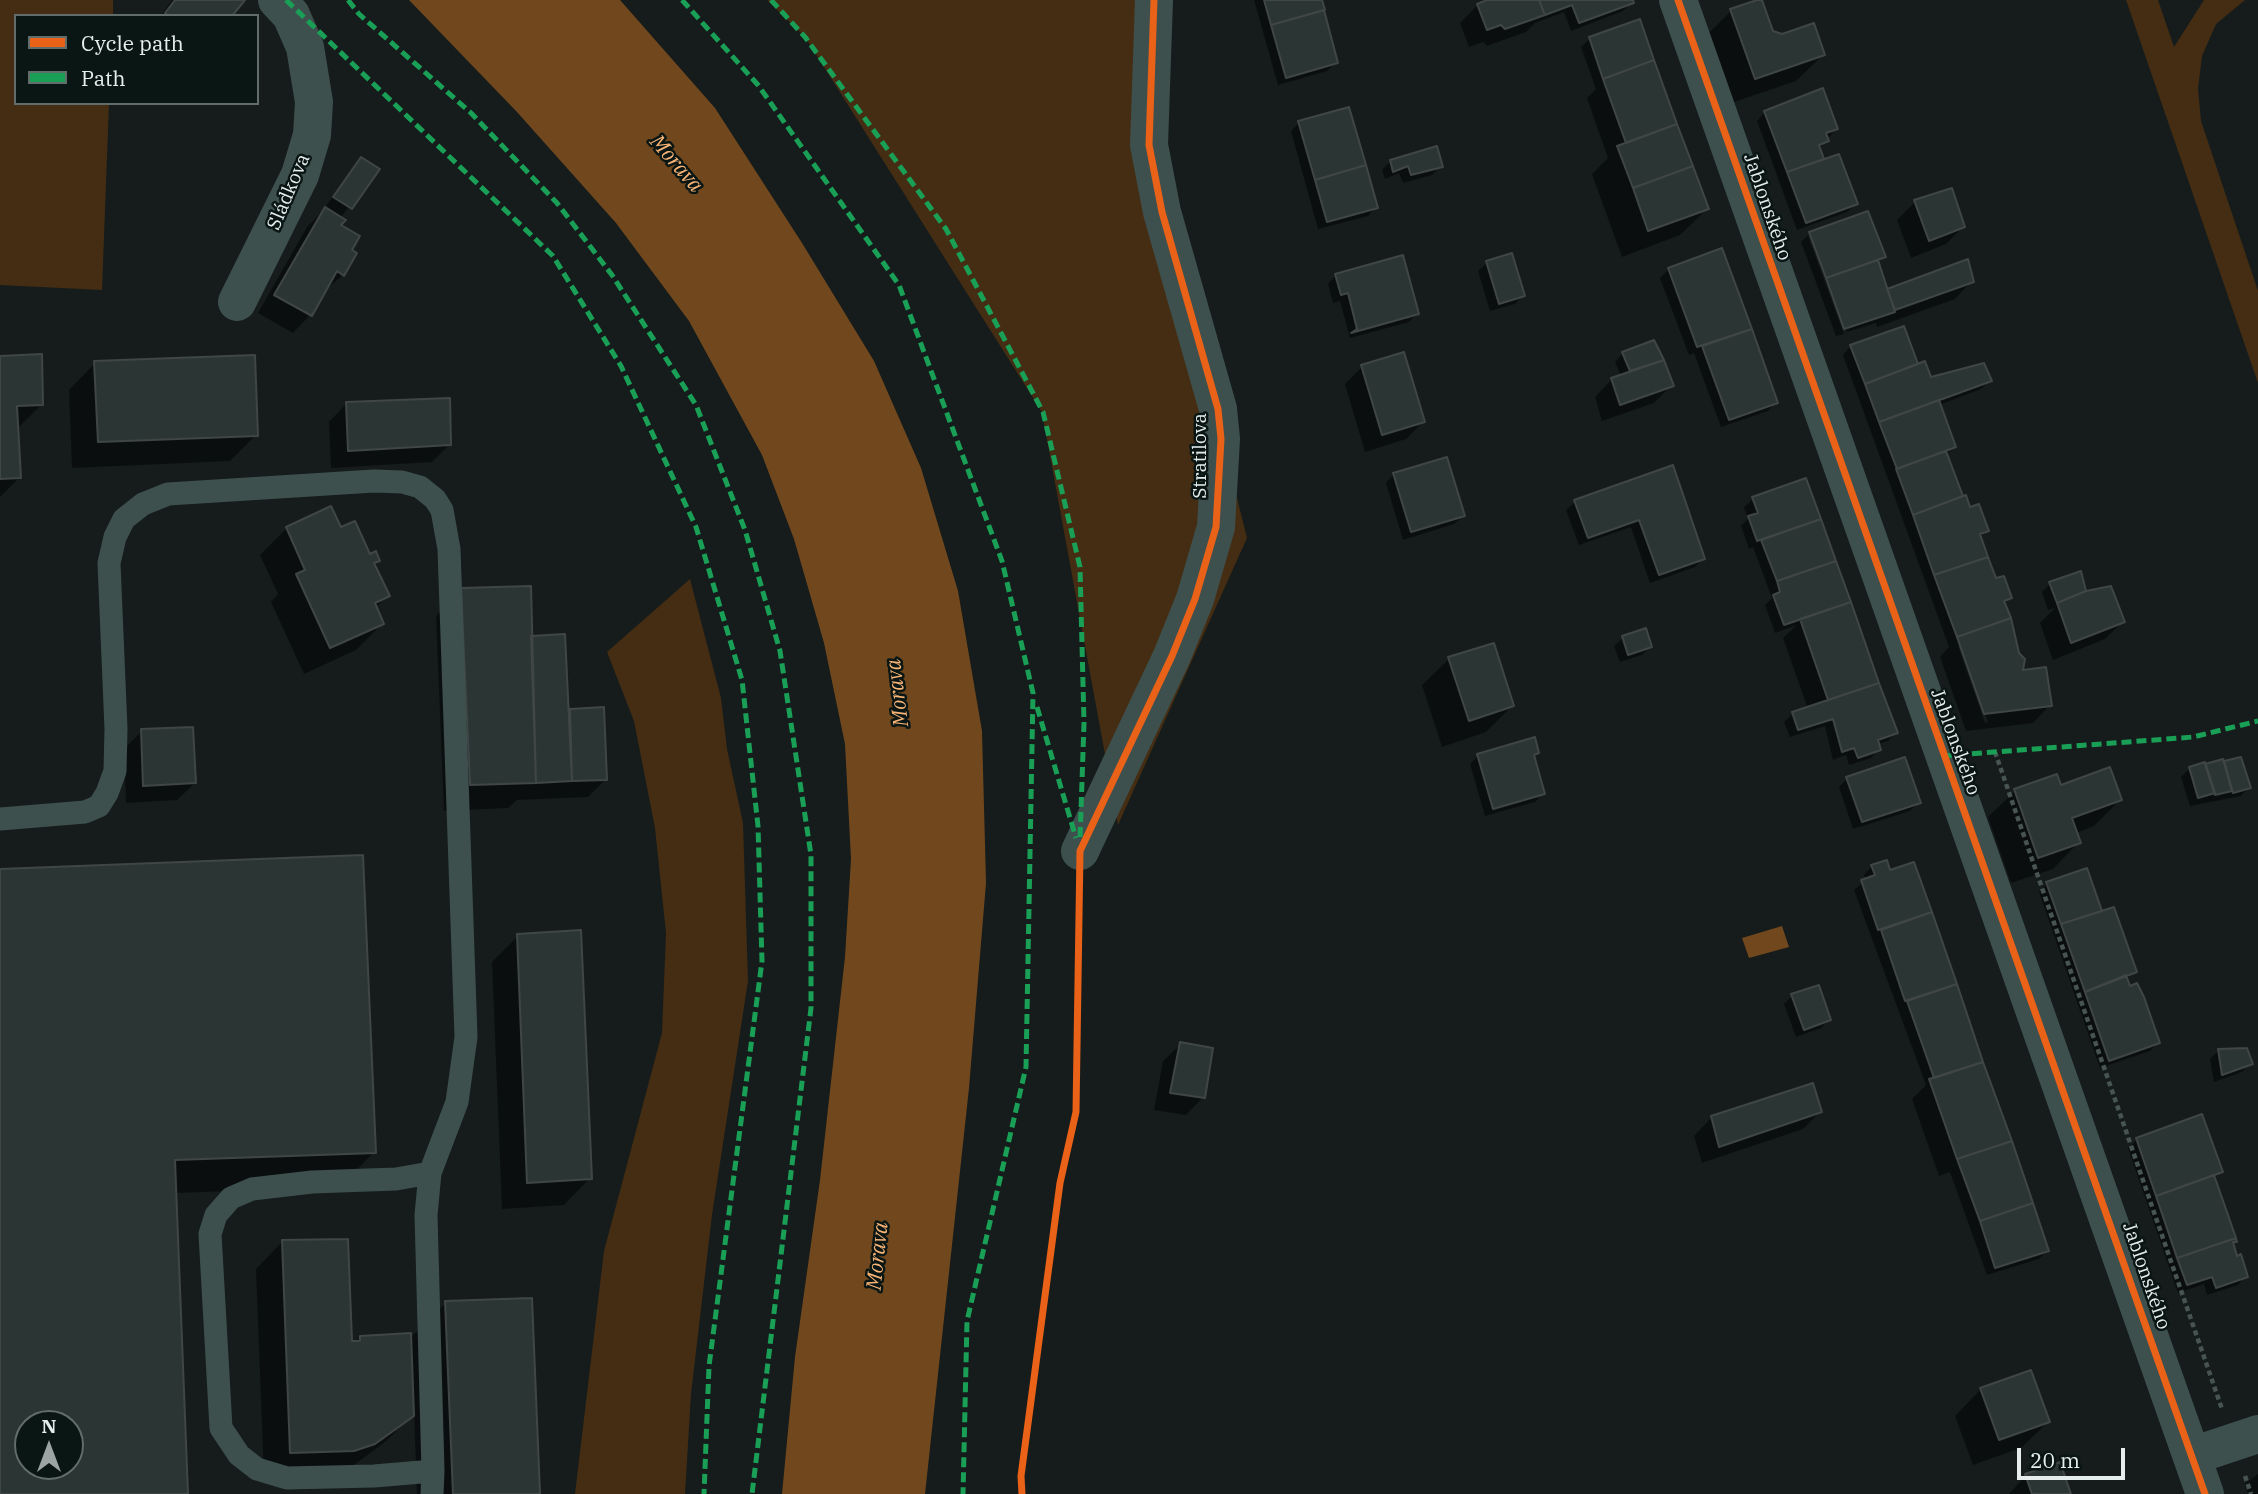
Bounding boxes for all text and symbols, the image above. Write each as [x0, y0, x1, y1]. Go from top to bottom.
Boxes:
legend [14, 14, 259, 105]
text: Cycle path [81, 29, 184, 57]
text: Path [81, 64, 126, 92]
water label: Morava [644, 130, 708, 198]
street label: Sládkova [263, 151, 315, 233]
street label: Jablonského [1738, 151, 1796, 263]
street label: Stratilova [1190, 413, 1212, 499]
water label: Morava [881, 658, 915, 728]
street label: Jablonského [1925, 686, 1985, 798]
street label: Jablonského [2117, 1220, 2175, 1332]
water label: Morava [862, 1221, 894, 1291]
north arrow [14, 1410, 84, 1480]
text: N [41, 1414, 57, 1438]
scale bar [2020, 1434, 2128, 1478]
text: 20 m [2030, 1446, 2080, 1474]

